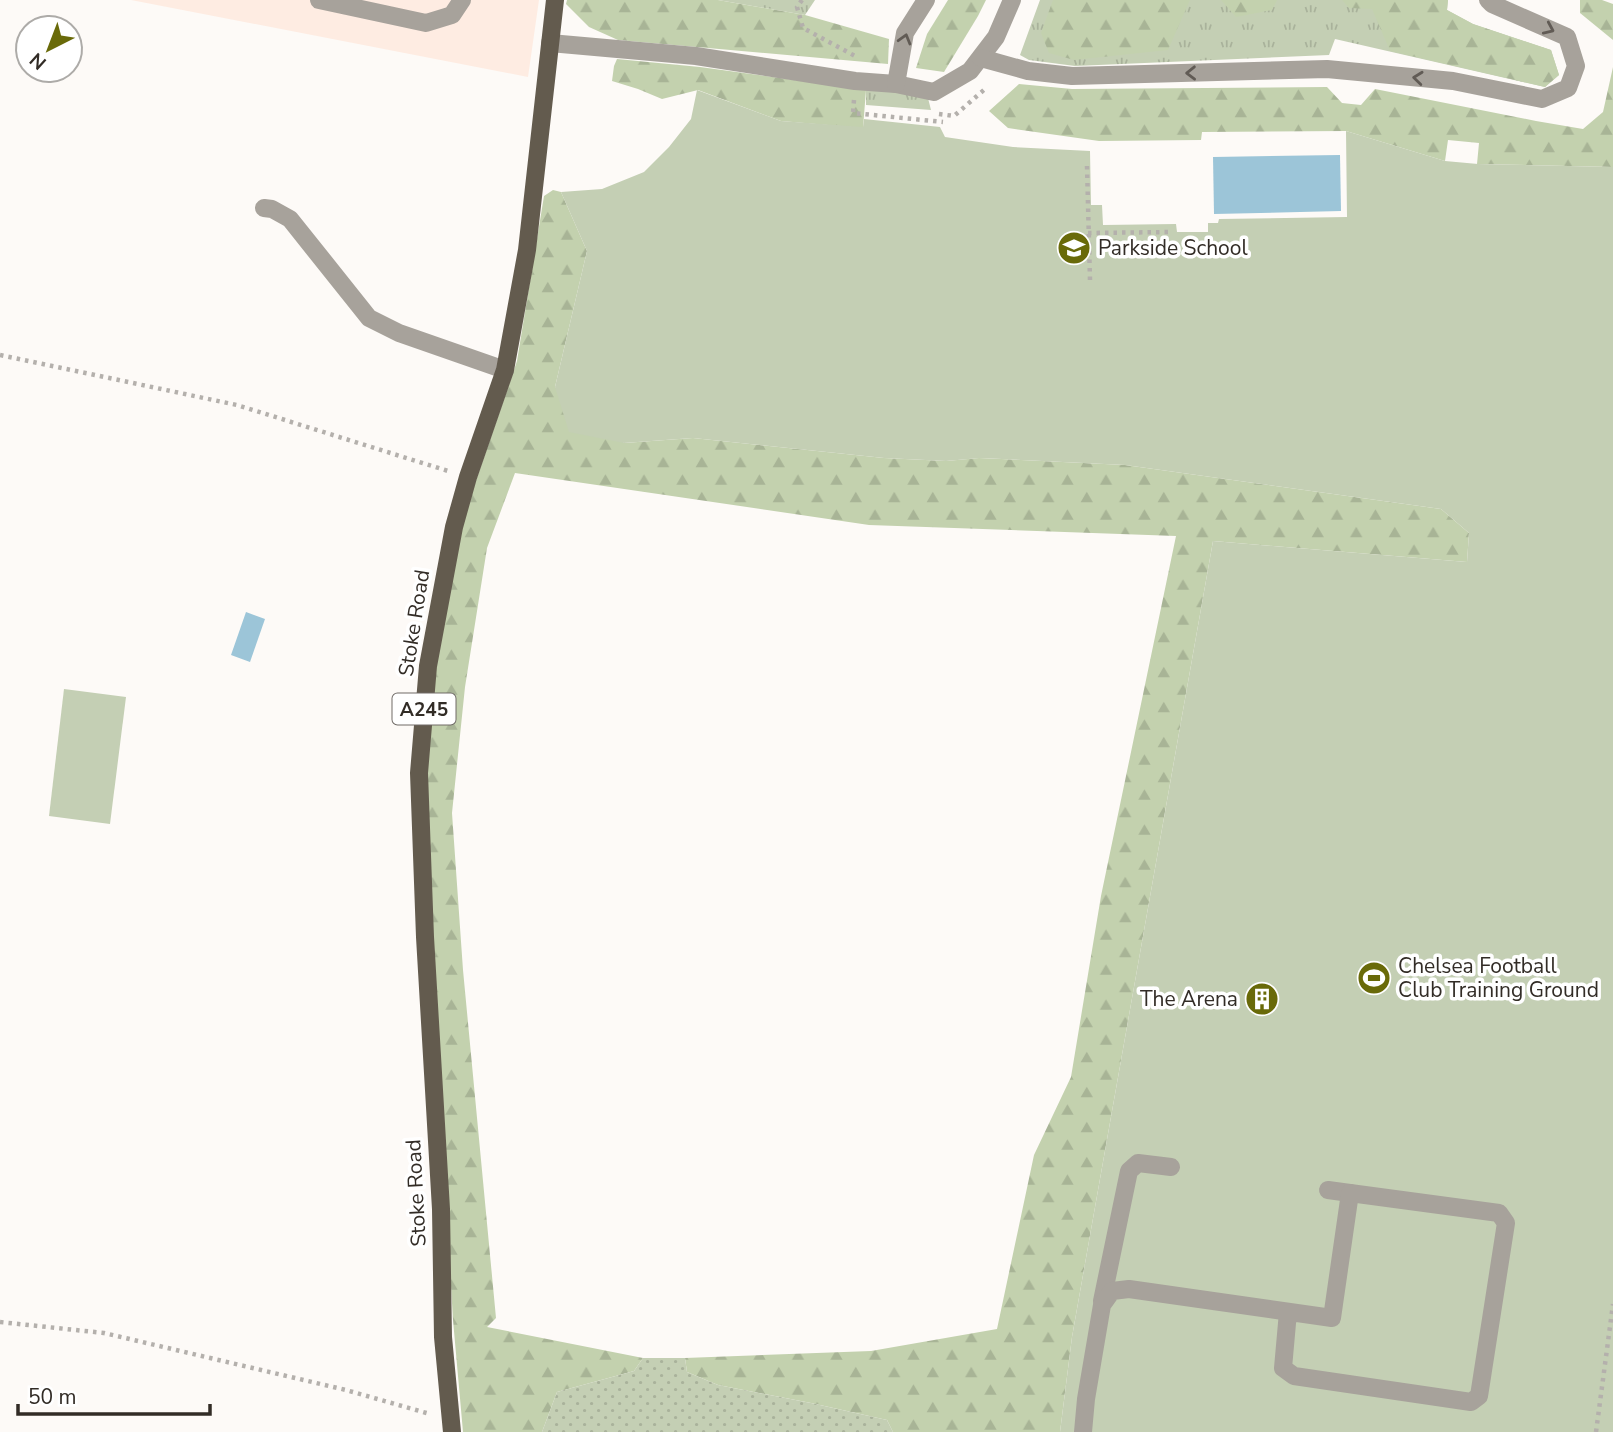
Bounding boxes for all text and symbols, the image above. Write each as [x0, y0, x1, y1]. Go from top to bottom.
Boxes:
north arrow [14, 14, 84, 84]
one-way arrow [1542, 21, 1554, 35]
one-way arrow [897, 34, 912, 46]
text: N [24, 46, 52, 75]
one-way arrow [1185, 65, 1196, 80]
one-way arrow [1412, 71, 1423, 86]
school or university icon: Parkside School [1055, 229, 1093, 267]
place label: Parkside School [1098, 234, 1248, 262]
street label: Stoke Road [392, 568, 436, 678]
road number: A245 [392, 694, 456, 724]
place label: Chelsea Football Club Training Ground [1398, 952, 1599, 1004]
sports icon: Chelsea Football Club Training Ground [1355, 959, 1393, 997]
building icon: The Arena [1243, 980, 1281, 1018]
place label: The Arena [1140, 985, 1238, 1013]
street label: Stoke Road [399, 1139, 433, 1247]
scale bar [18, 1372, 210, 1416]
text: 50 m [28, 1383, 77, 1411]

